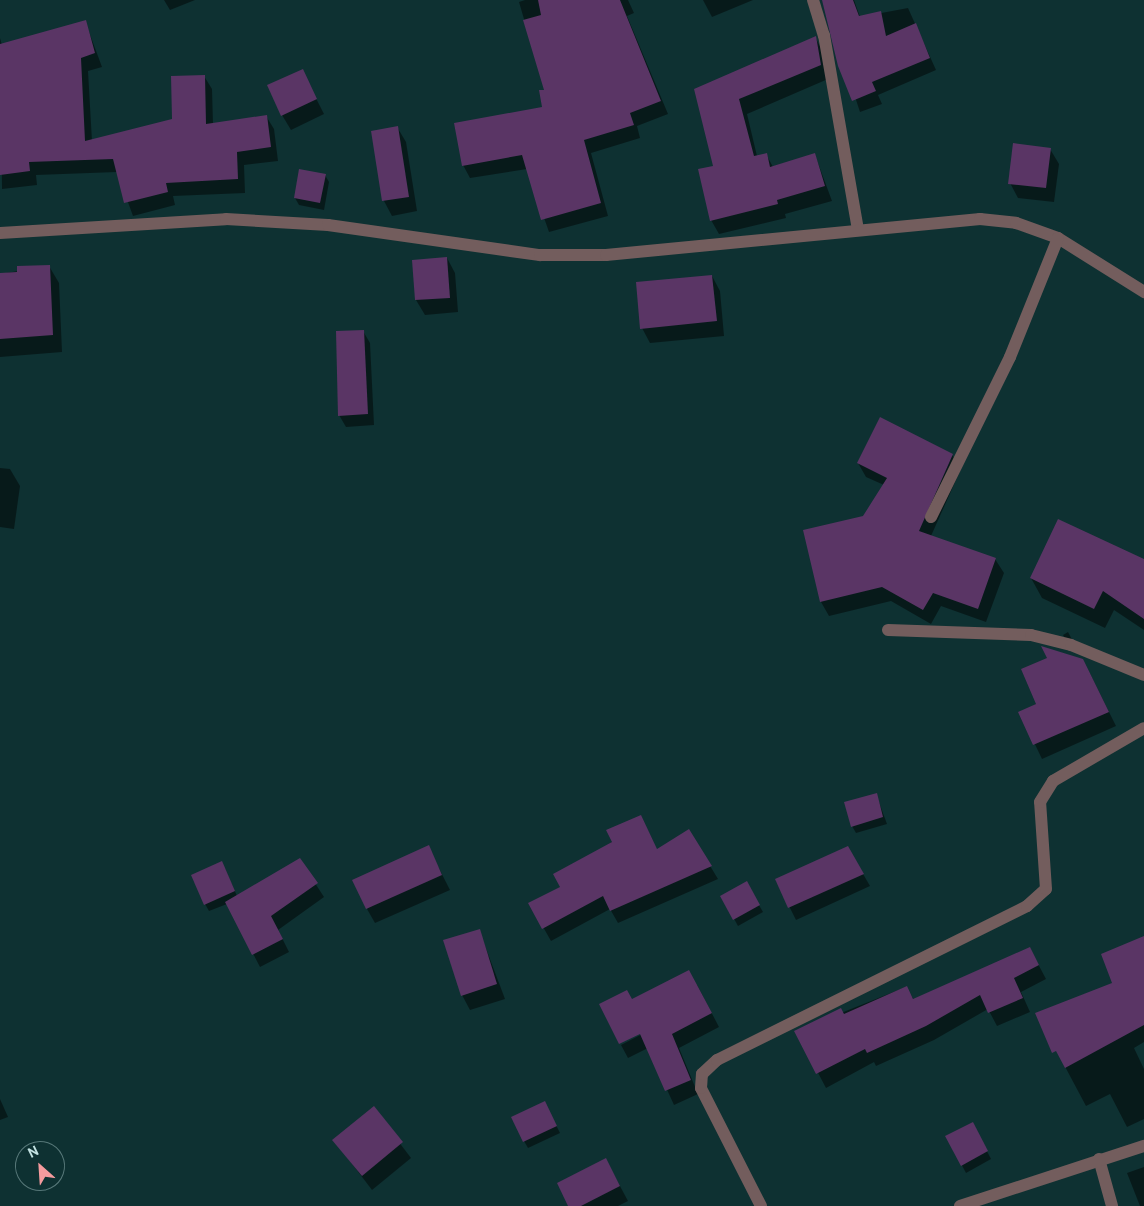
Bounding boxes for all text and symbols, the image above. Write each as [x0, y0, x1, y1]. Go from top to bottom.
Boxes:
north arrow [15, 1141, 65, 1191]
text: N [25, 1143, 42, 1163]

